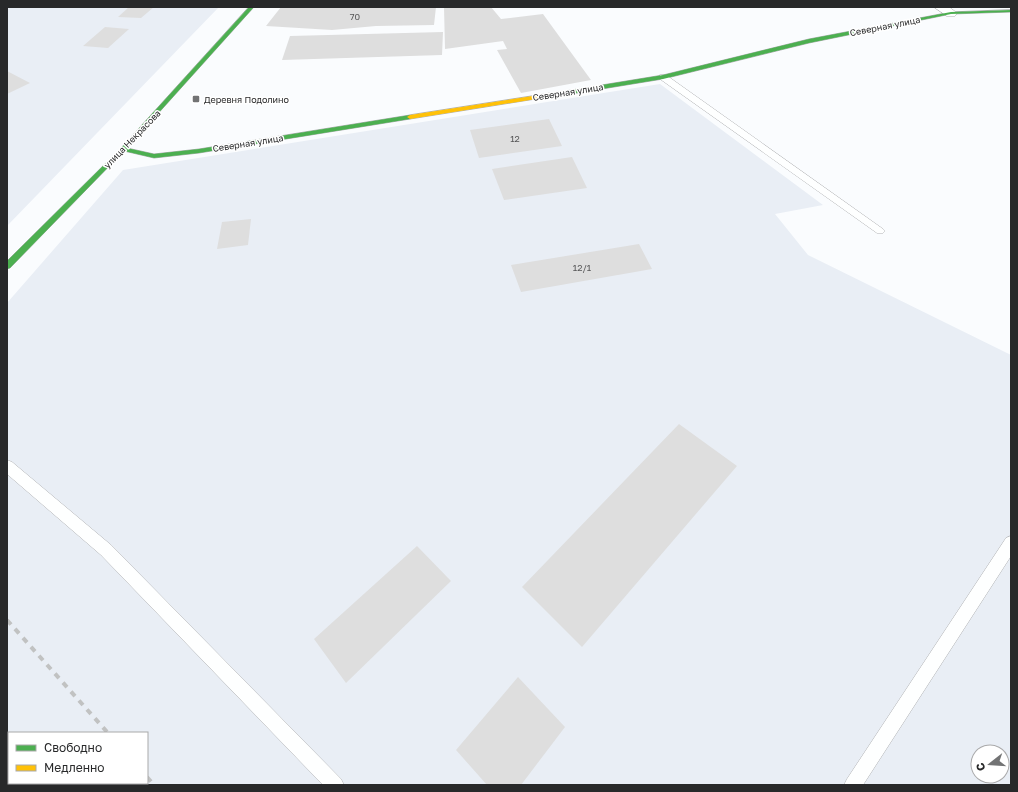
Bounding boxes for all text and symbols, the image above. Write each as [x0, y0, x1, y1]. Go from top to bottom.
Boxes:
house number: 70 [350, 11, 361, 22]
street label: Северная улица [849, 14, 921, 38]
street label: Северная улица [532, 81, 604, 103]
marker: Деревня Подолино [191, 94, 201, 104]
place label: Деревня Подолино [204, 94, 289, 105]
street label: улица Некрасова [101, 108, 163, 170]
street label: Северная улица [212, 132, 284, 154]
house number: 12 [510, 133, 520, 144]
house number: 12/1 [573, 262, 592, 273]
legend [8, 732, 148, 784]
text: Свободно [44, 740, 102, 755]
north arrow [970, 744, 1010, 784]
text: Медленно [44, 760, 104, 775]
text: С [973, 761, 987, 773]

